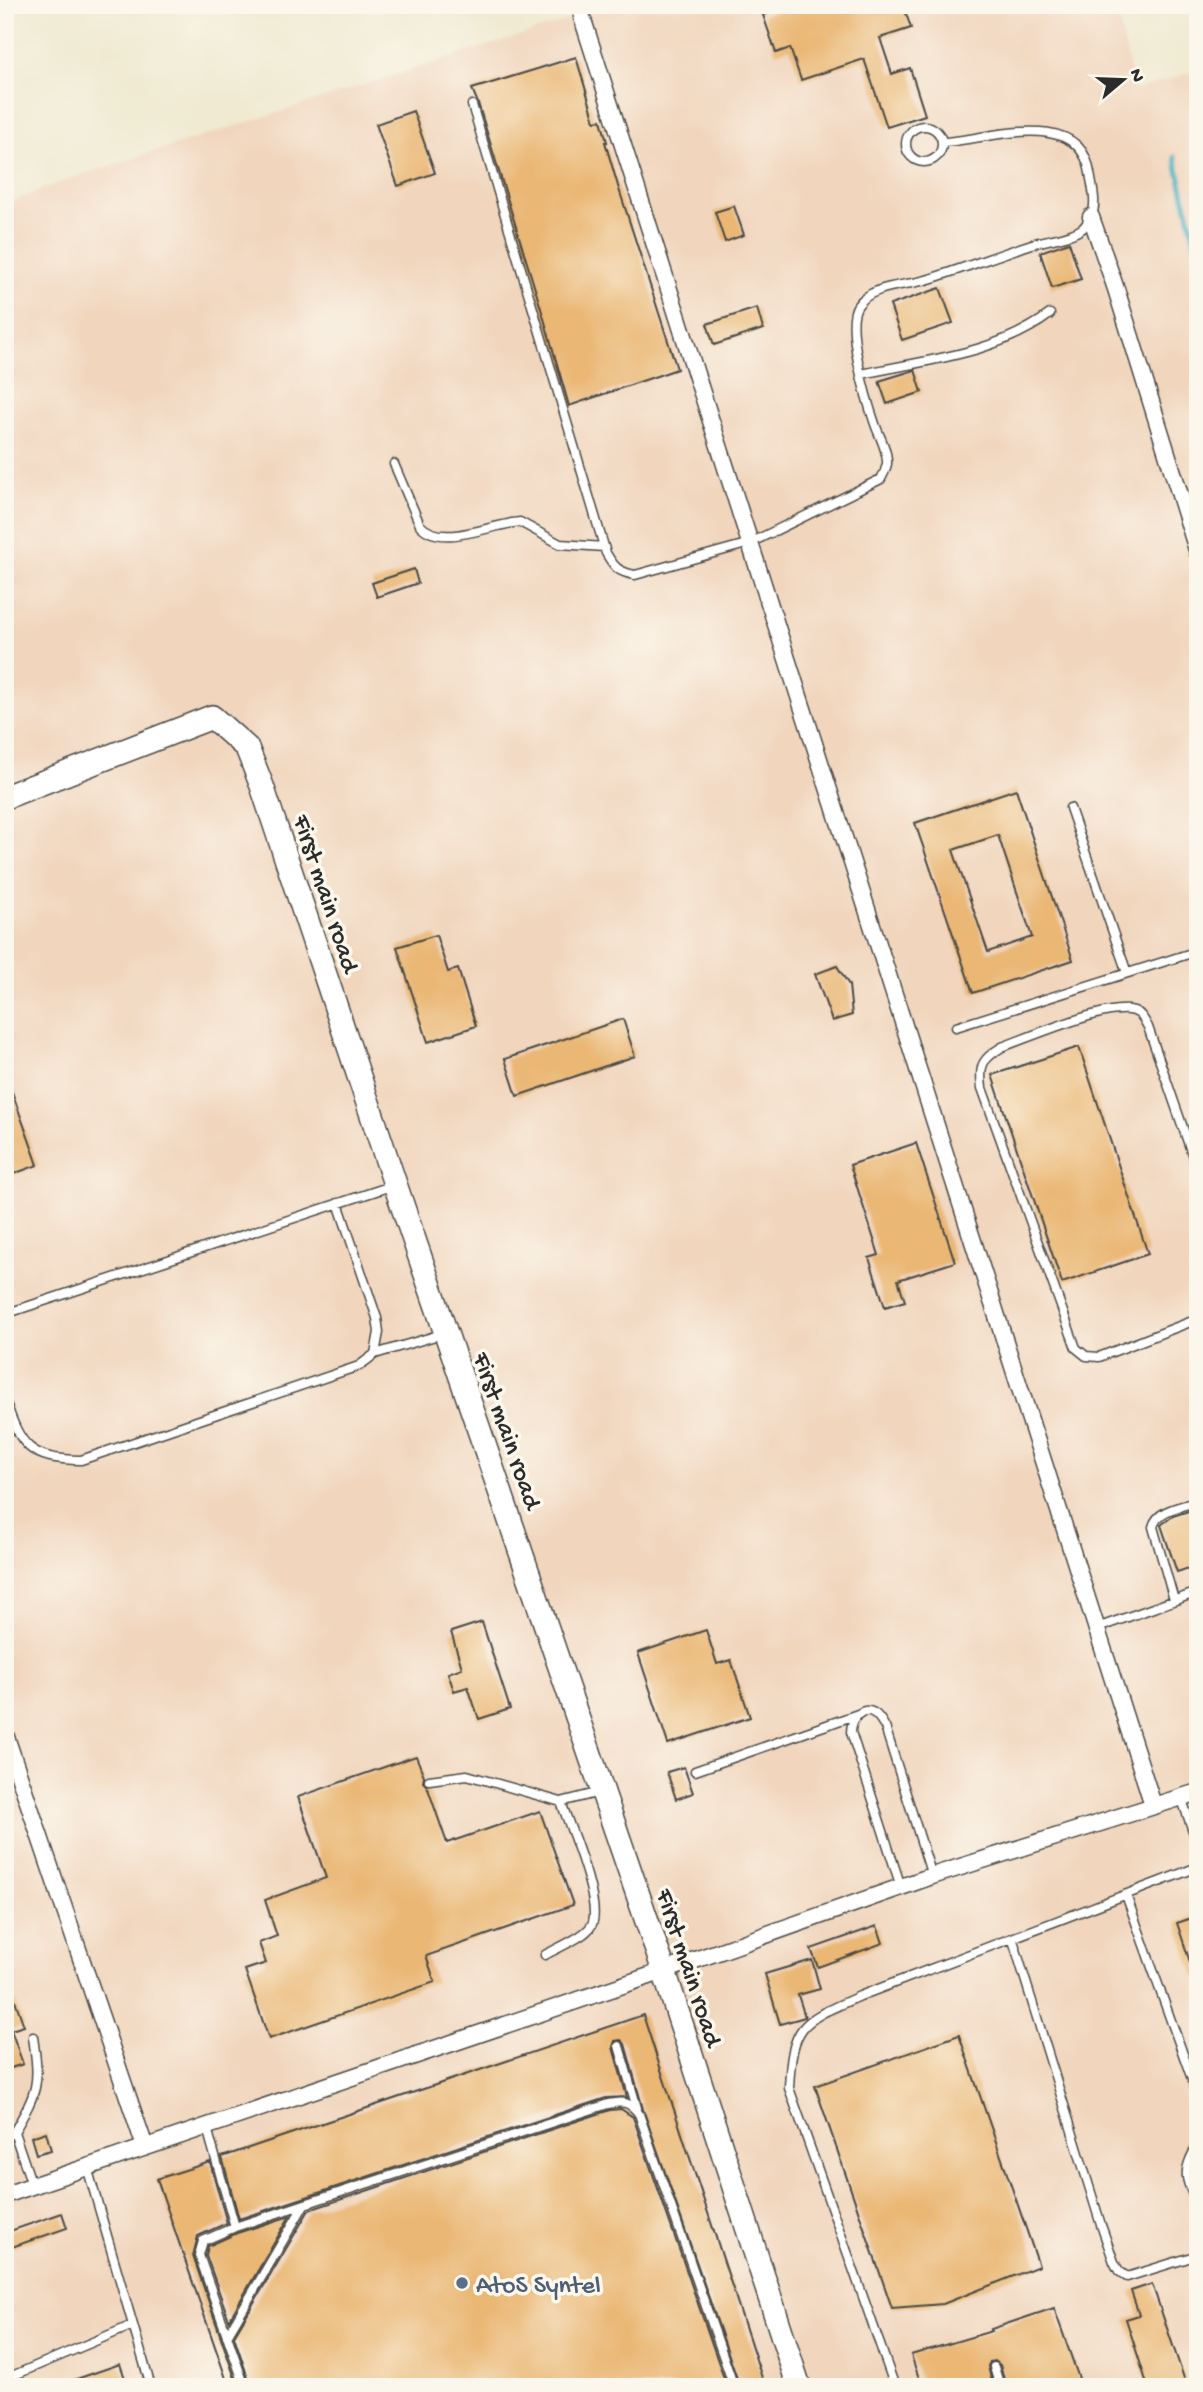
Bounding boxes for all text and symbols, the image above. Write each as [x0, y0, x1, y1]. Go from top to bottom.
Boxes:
north arrow [1088, 46, 1158, 116]
text: N [1123, 66, 1149, 85]
street label: First main road [283, 811, 364, 979]
street label: First main road [463, 1348, 547, 1516]
street label: First main road [646, 1885, 727, 2053]
place label: AtoS Syntel [476, 2272, 601, 2303]
marker: AtoS Syntel [454, 2275, 470, 2291]

